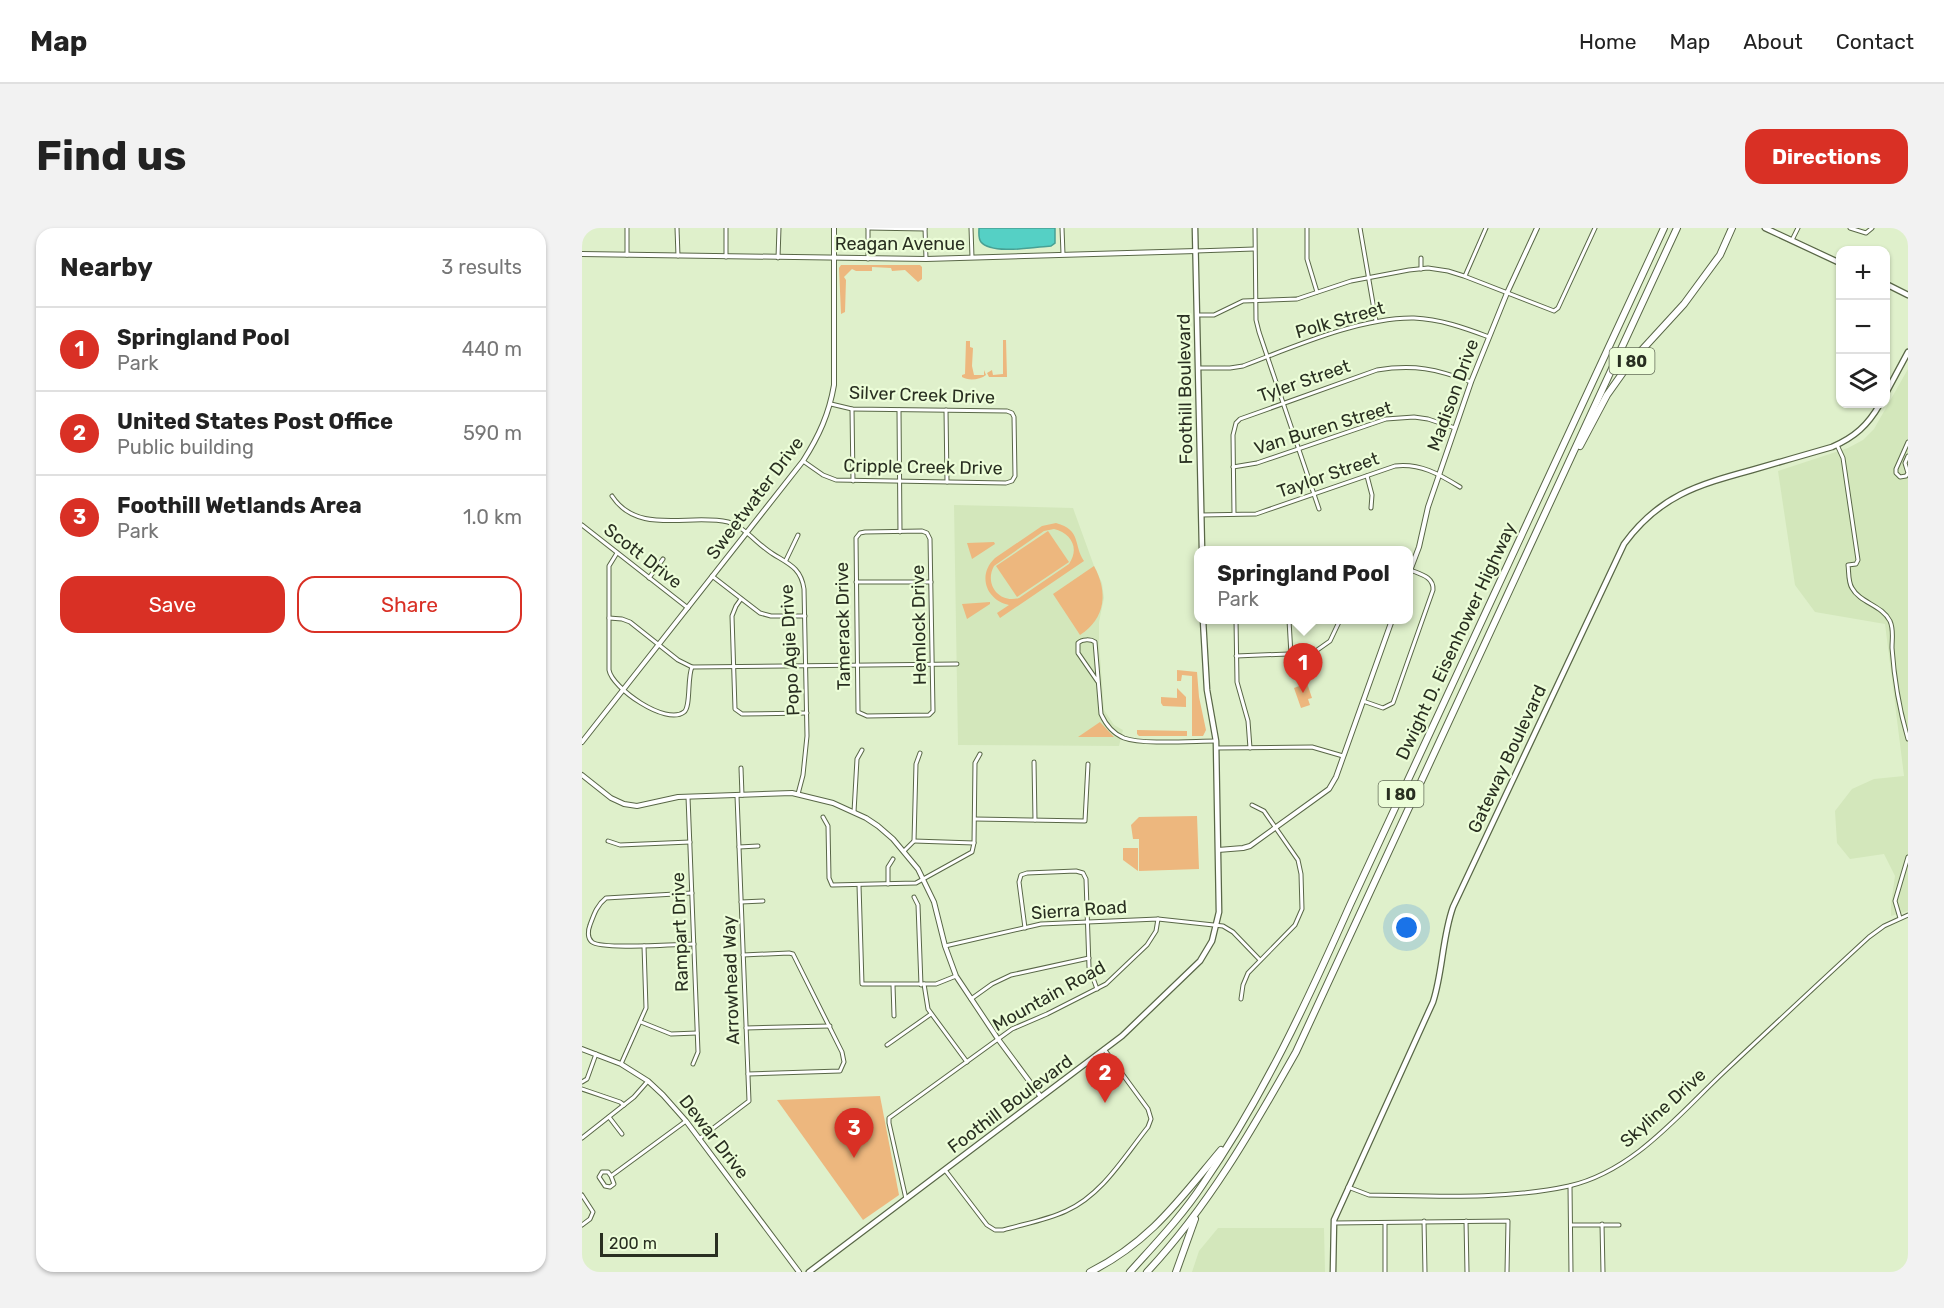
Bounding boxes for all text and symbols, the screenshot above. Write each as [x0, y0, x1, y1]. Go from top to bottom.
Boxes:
text: Map [30, 25, 87, 58]
text: Home [1579, 29, 1636, 54]
text: Map [1669, 29, 1710, 54]
text: About [1743, 29, 1803, 54]
text: Contact [1836, 29, 1914, 54]
button: Directions [1745, 129, 1908, 184]
text: Find us [36, 131, 187, 181]
street label: Reagan Avenue [835, 233, 965, 255]
map controls [1836, 246, 1890, 408]
button: + [1836, 246, 1890, 300]
text: Nearby [60, 252, 153, 283]
text: 3 results [441, 255, 522, 279]
street label: Polk Street [1293, 297, 1387, 343]
button: − [1836, 300, 1890, 354]
street label: Foothill Boulevard [1173, 313, 1197, 465]
text: Springland Pool [117, 324, 290, 351]
street label: Madison Drive [1423, 336, 1483, 454]
text: 1 [75, 337, 84, 361]
text: 440 m [462, 337, 522, 361]
road number: I 80 [1610, 348, 1654, 374]
text: Park [117, 351, 159, 375]
button: layers [1836, 354, 1890, 408]
street label: Tyler Street [1255, 355, 1353, 407]
street label: Silver Creek Drive [849, 381, 995, 409]
street label: Van Buren Street [1251, 397, 1395, 459]
text: United States Post Office [117, 408, 393, 435]
text: 2 [73, 421, 86, 445]
text: 590 m [463, 421, 522, 445]
street label: Sweetwater Drive [702, 432, 808, 564]
text: Public building [117, 435, 254, 459]
street label: Taylor Street [1274, 447, 1382, 503]
street label: Cripple Creek Drive [843, 455, 1003, 479]
text: Foothill Wetlands Area [117, 492, 362, 519]
text: 3 [73, 505, 86, 529]
text: 1.0 km [463, 505, 522, 529]
text: Park [117, 519, 159, 543]
street label: Scott Drive [600, 519, 686, 593]
street label: Dwight D. Eisenhower Highway [1391, 519, 1521, 763]
popup [1194, 546, 1413, 624]
text: Springland Pool [1217, 560, 1390, 587]
street label: Tamerack Drive [831, 562, 855, 690]
street label: Hemlock Drive [907, 565, 931, 685]
button: Save [60, 576, 285, 633]
button: Share [297, 576, 522, 633]
street label: Popo Agie Drive [776, 584, 804, 716]
text: Park [1217, 587, 1259, 611]
pin: 1 [1284, 644, 1322, 693]
street label: Gateway Boulevard [1463, 681, 1551, 837]
road number: I 80 [1378, 781, 1424, 807]
street label: Rampart Drive [667, 872, 693, 992]
street label: Sierra Road [1030, 896, 1128, 924]
your location [1392, 913, 1421, 942]
street label: Arrowhead Way [718, 915, 744, 1045]
street label: Mountain Road [989, 956, 1109, 1036]
street label: Foothill Boulevard [943, 1050, 1077, 1158]
pin: 2 [1086, 1054, 1124, 1103]
street label: Skyline Drive [1616, 1064, 1710, 1152]
street label: Dewar Drive [674, 1091, 754, 1183]
pin: 3 [834, 1108, 874, 1158]
scale bar [600, 1230, 718, 1258]
text: 200 m [609, 1234, 657, 1253]

